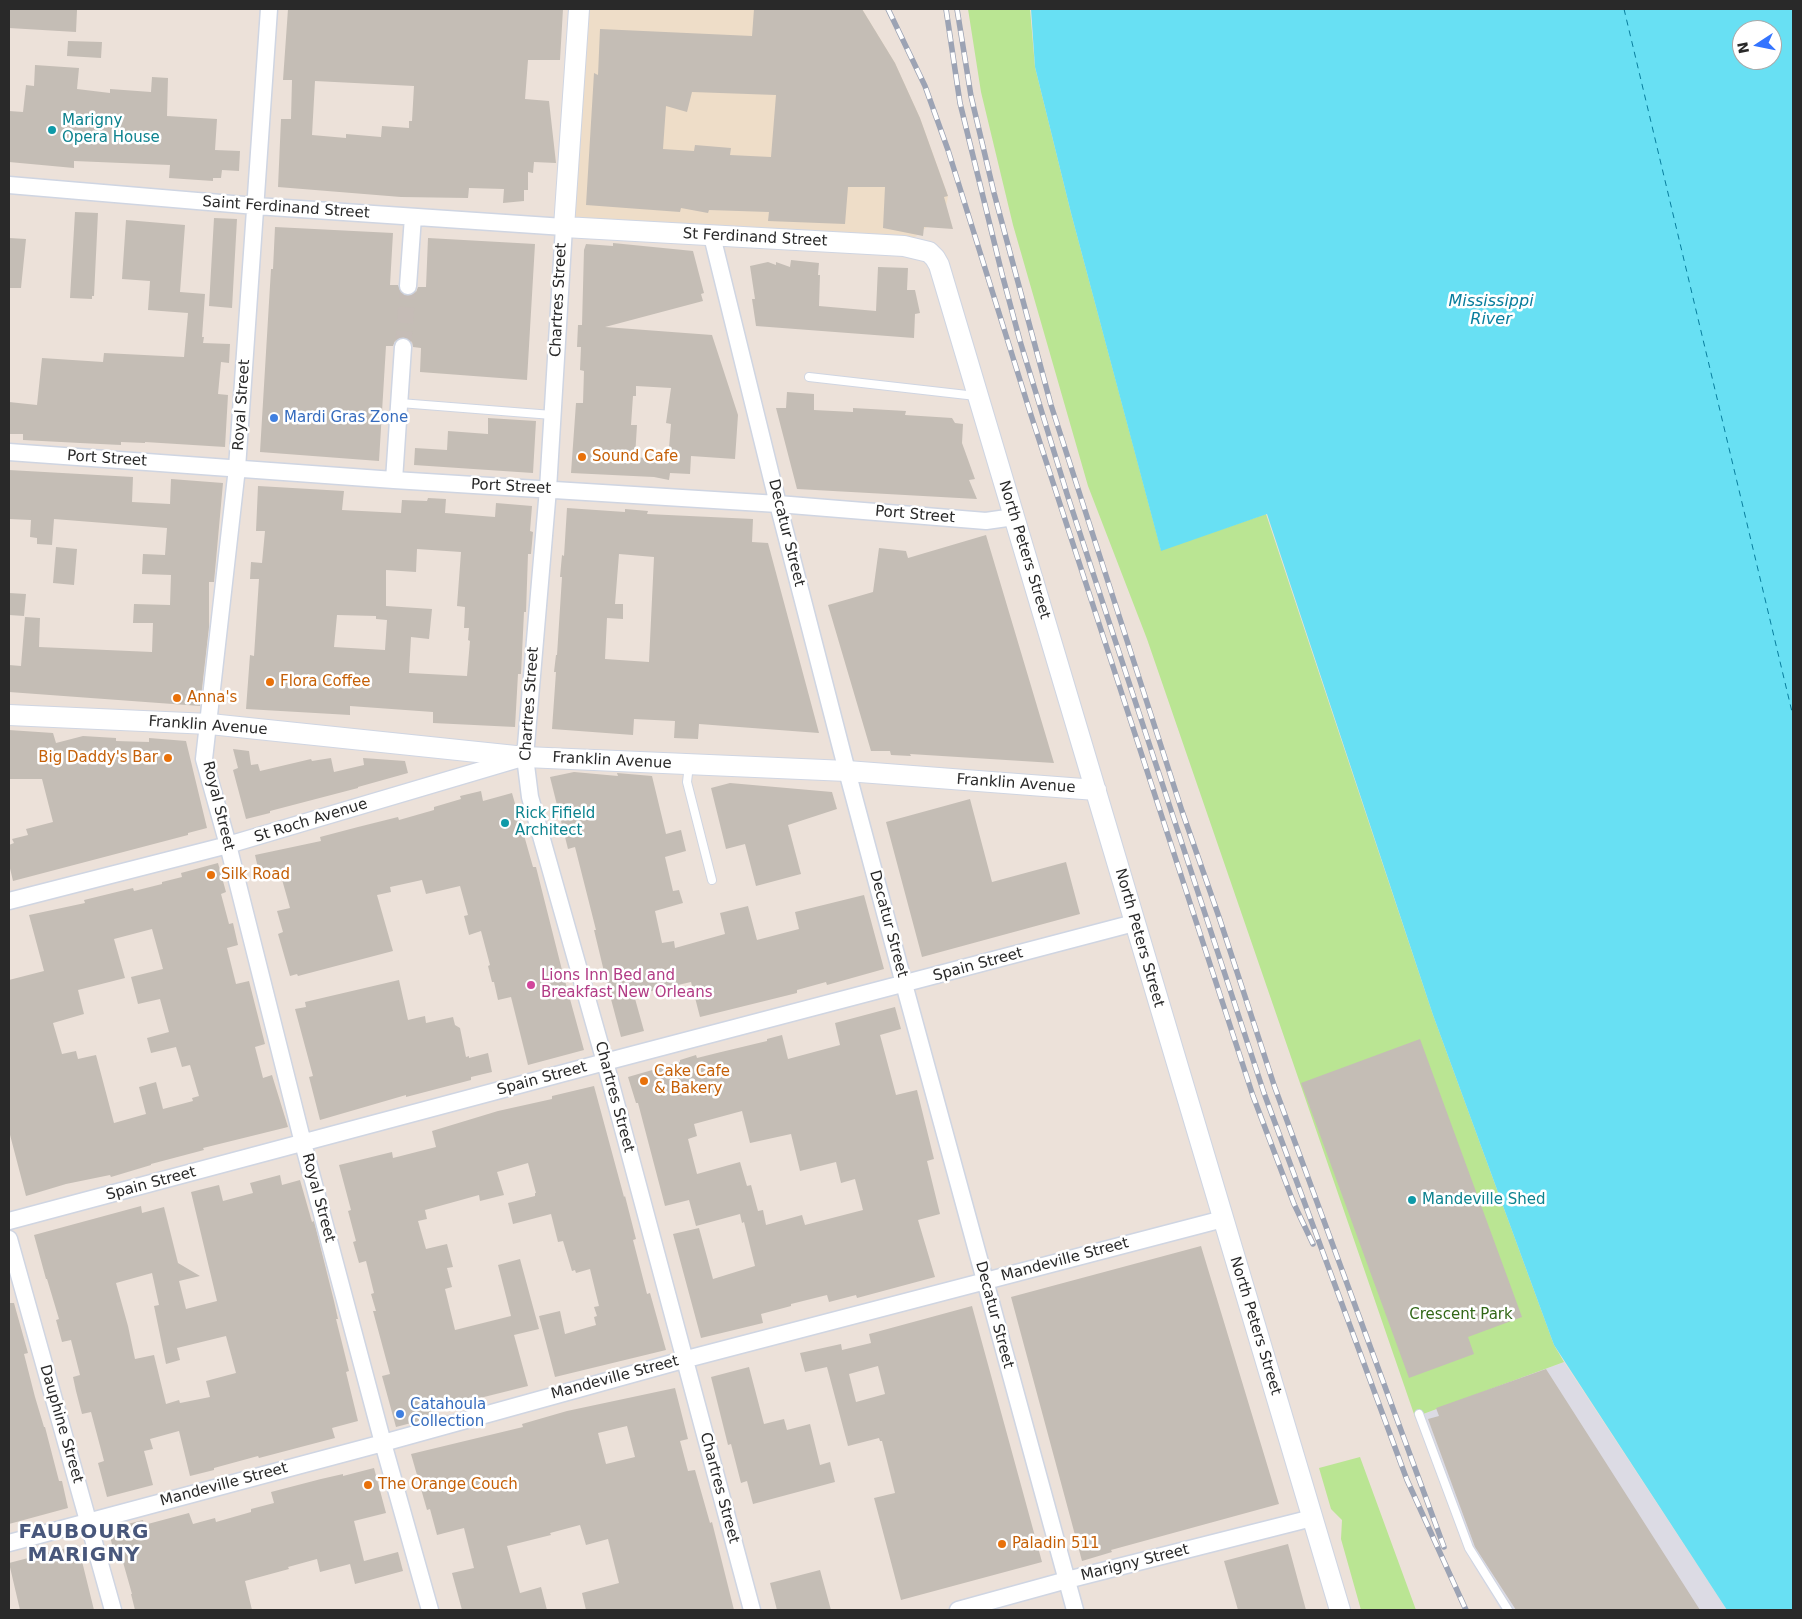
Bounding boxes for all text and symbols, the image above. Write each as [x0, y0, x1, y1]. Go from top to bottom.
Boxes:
north arrow [1732, 20, 1782, 70]
text: N [1734, 40, 1752, 55]
place label: Marigny Opera House [62, 112, 160, 147]
marker: Marigny Opera House [46, 124, 58, 136]
street label: Saint Ferdinand Street [202, 193, 370, 223]
street label: St Ferdinand Street [682, 225, 828, 251]
street label: Chartres Street [547, 242, 571, 358]
water label: Mississippi River [1448, 292, 1534, 330]
street label: Royal Street [230, 359, 254, 451]
place label: Mardi Gras Zone [284, 409, 408, 427]
marker: Mardi Gras Zone [268, 412, 280, 424]
street label: Port Street [66, 447, 148, 471]
place label: Sound Cafe [592, 448, 678, 466]
marker: Sound Cafe [576, 451, 588, 463]
street label: Port Street [471, 476, 551, 498]
street label: Decatur Street [764, 477, 808, 589]
street label: North Peters Street [994, 479, 1054, 621]
street label: Port Street [874, 503, 956, 527]
street label: Chartres Street [517, 646, 543, 762]
place label: Flora Coffee [280, 673, 371, 691]
marker: Flora Coffee [264, 676, 276, 688]
place label: Anna's [187, 689, 237, 707]
marker: Anna's [171, 692, 183, 704]
street label: Franklin Avenue [148, 713, 268, 739]
place label: Big Daddy's Bar [38, 749, 158, 767]
street label: Franklin Avenue [552, 749, 672, 773]
marker: Big Daddy's Bar [162, 752, 174, 764]
street label: Royal Street [198, 759, 238, 853]
street label: Franklin Avenue [956, 771, 1076, 797]
street label: St Roch Avenue [252, 795, 370, 847]
place label: Rick Fifield Architect [515, 805, 595, 840]
marker: Rick Fifield Architect [499, 817, 511, 829]
place label: Silk Road [221, 866, 290, 884]
street label: North Peters Street [1111, 866, 1167, 1010]
street label: Decatur Street [865, 868, 911, 980]
marker: Silk Road [205, 869, 217, 881]
street label: Spain Street [931, 944, 1025, 986]
place label: Lions Inn Bed and Breakfast New Orleans [541, 967, 713, 1002]
marker: Lions Inn Bed and Breakfast New Orleans [525, 979, 537, 991]
street label: Chartres Street [590, 1039, 638, 1155]
street label: Spain Street [495, 1058, 589, 1100]
place label: Cake Cafe & Bakery [654, 1063, 730, 1098]
marker: Cake Cafe & Bakery [638, 1075, 650, 1087]
street label: Royal Street [297, 1151, 339, 1245]
street label: Spain Street [104, 1163, 198, 1205]
place label: Mandeville Shed [1422, 1191, 1546, 1209]
marker: Mandeville Shed [1406, 1194, 1418, 1206]
street label: Mandeville Street [999, 1234, 1131, 1286]
street label: North Peters Street [1225, 1255, 1285, 1397]
street label: Decatur Street [971, 1259, 1017, 1371]
park label: Crescent Park [1409, 1306, 1513, 1324]
street label: Mandeville Street [549, 1352, 681, 1404]
street label: Dauphine Street [35, 1363, 87, 1485]
place label: Catahoula Collection [410, 1396, 486, 1431]
marker: Catahoula Collection [394, 1408, 406, 1420]
street label: Chartres Street [695, 1430, 743, 1546]
street label: Mandeville Street [158, 1459, 290, 1511]
place label: The Orange Couch [378, 1476, 518, 1494]
marker: The Orange Couch [362, 1479, 374, 1491]
district label: FAUBOURG MARIGNY [18, 1521, 150, 1568]
place label: Paladin 511 [1012, 1535, 1100, 1553]
marker: Paladin 511 [996, 1538, 1008, 1550]
street label: Marigny Street [1079, 1541, 1191, 1585]

